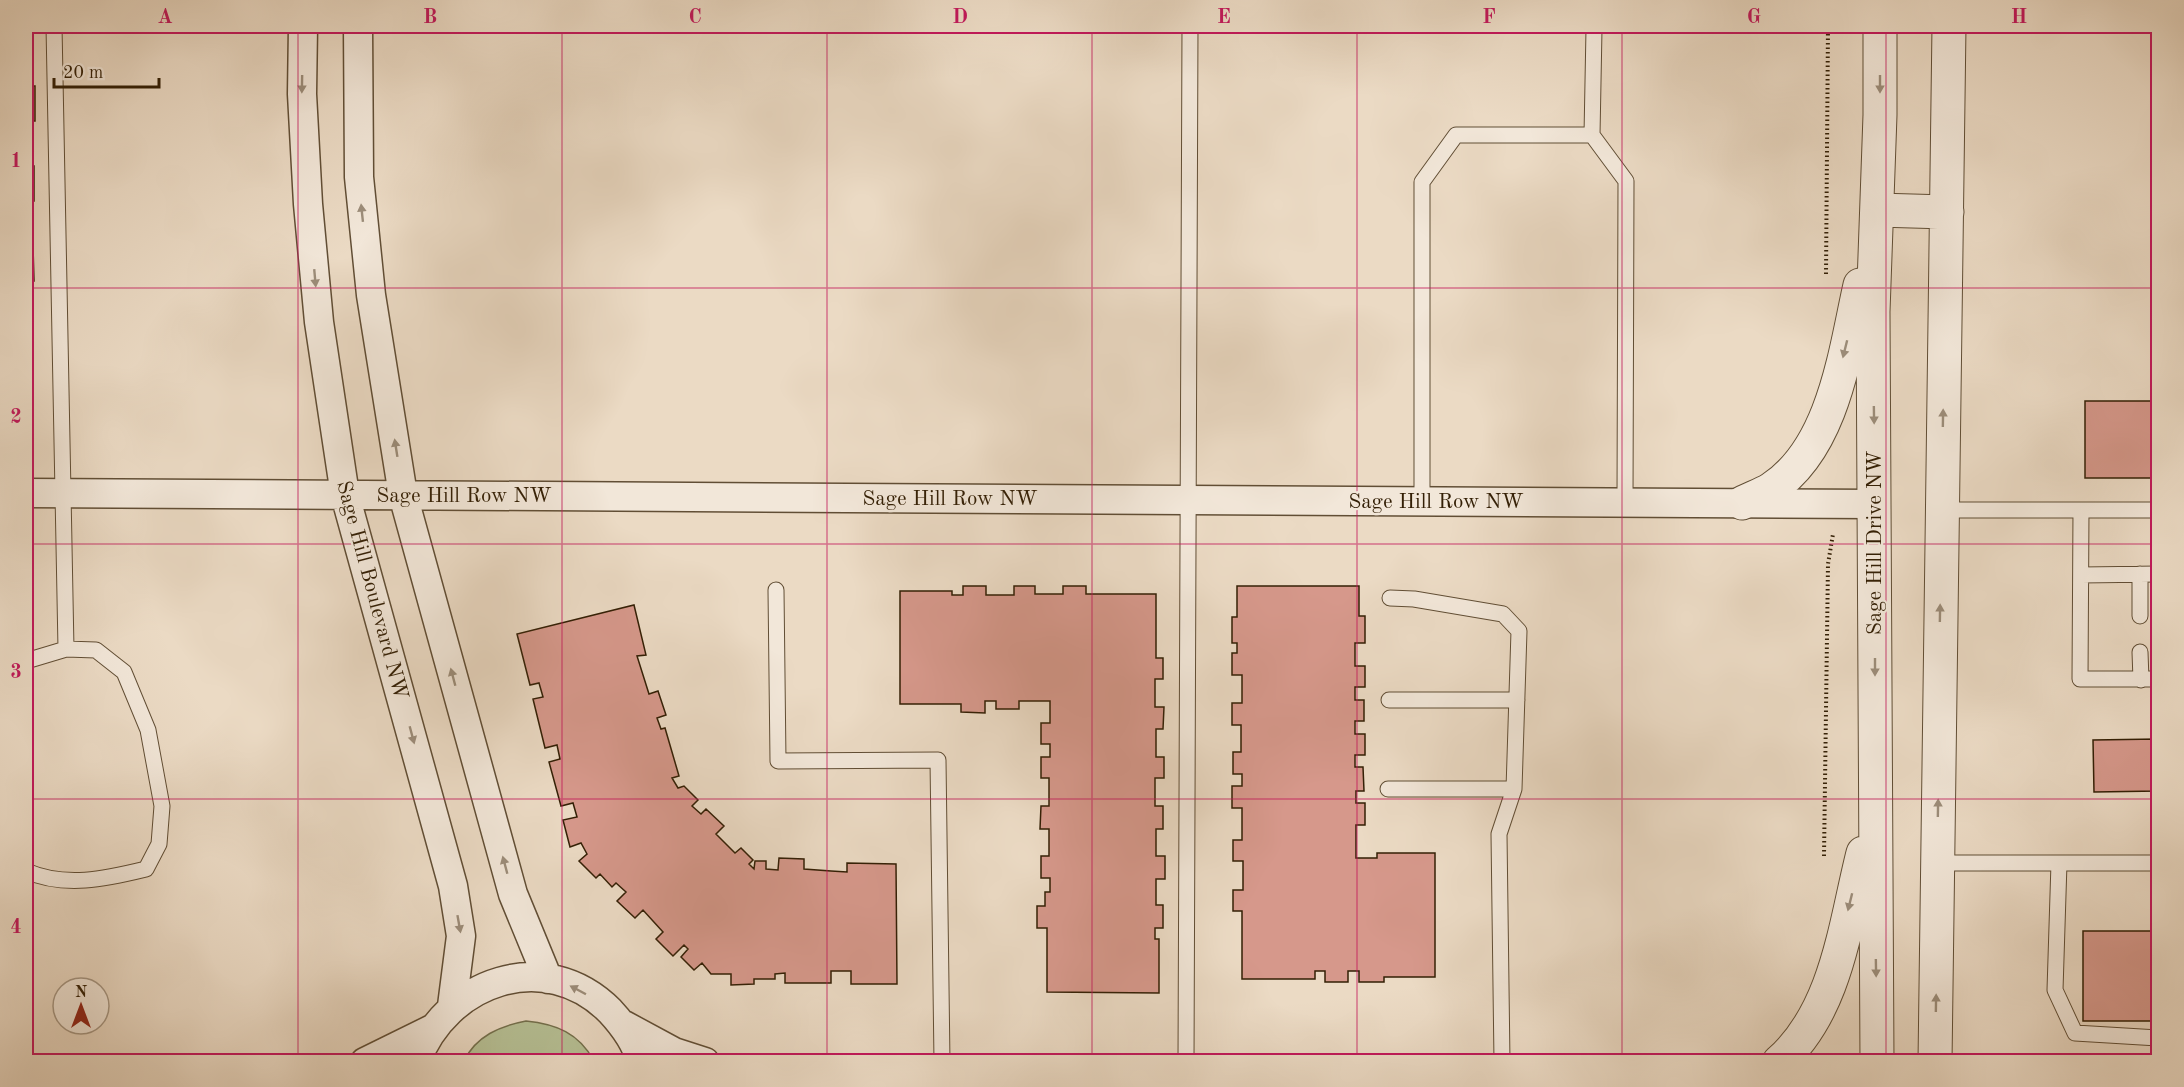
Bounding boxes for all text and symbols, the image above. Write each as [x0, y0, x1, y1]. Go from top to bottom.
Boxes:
text: A [157, 8, 173, 28]
text: B [423, 8, 437, 28]
text: C [688, 8, 702, 28]
text: D [952, 8, 968, 28]
text: E [1217, 8, 1231, 28]
text: F [1482, 8, 1496, 28]
text: G [1747, 8, 1761, 28]
text: H [2011, 8, 2027, 28]
scale bar [54, 51, 159, 89]
text: 20 m [63, 64, 103, 82]
one-way arrow [297, 74, 307, 93]
one-way arrow [1875, 74, 1885, 93]
text: 1 [10, 152, 22, 172]
one-way arrow [358, 203, 367, 222]
one-way arrow [310, 269, 320, 288]
one-way arrow [1839, 339, 1849, 358]
one-way arrow [1869, 406, 1879, 425]
text: 2 [10, 408, 22, 428]
one-way arrow [1938, 409, 1947, 428]
one-way arrow [391, 438, 400, 457]
street label: Sage Hill Drive NW [1865, 451, 1886, 635]
street label: Sage Hill Boulevard NW [332, 478, 411, 702]
street label: Sage Hill Row NW [376, 486, 552, 507]
street label: Sage Hill Row NW [862, 489, 1038, 510]
street label: Sage Hill Row NW [1348, 492, 1524, 513]
one-way arrow [1935, 604, 1945, 623]
one-way arrow [1870, 658, 1880, 677]
text: 3 [10, 663, 22, 683]
one-way arrow [448, 668, 457, 686]
one-way arrow [407, 726, 417, 745]
one-way arrow [1933, 799, 1943, 818]
one-way arrow [499, 856, 509, 874]
one-way arrow [1845, 893, 1855, 911]
one-way arrow [455, 915, 464, 934]
text: 4 [10, 918, 22, 938]
one-way arrow [1871, 959, 1881, 978]
north arrow [51, 976, 111, 1036]
text: N [75, 985, 88, 1001]
one-way arrow [570, 985, 587, 995]
one-way arrow [1931, 994, 1941, 1013]

